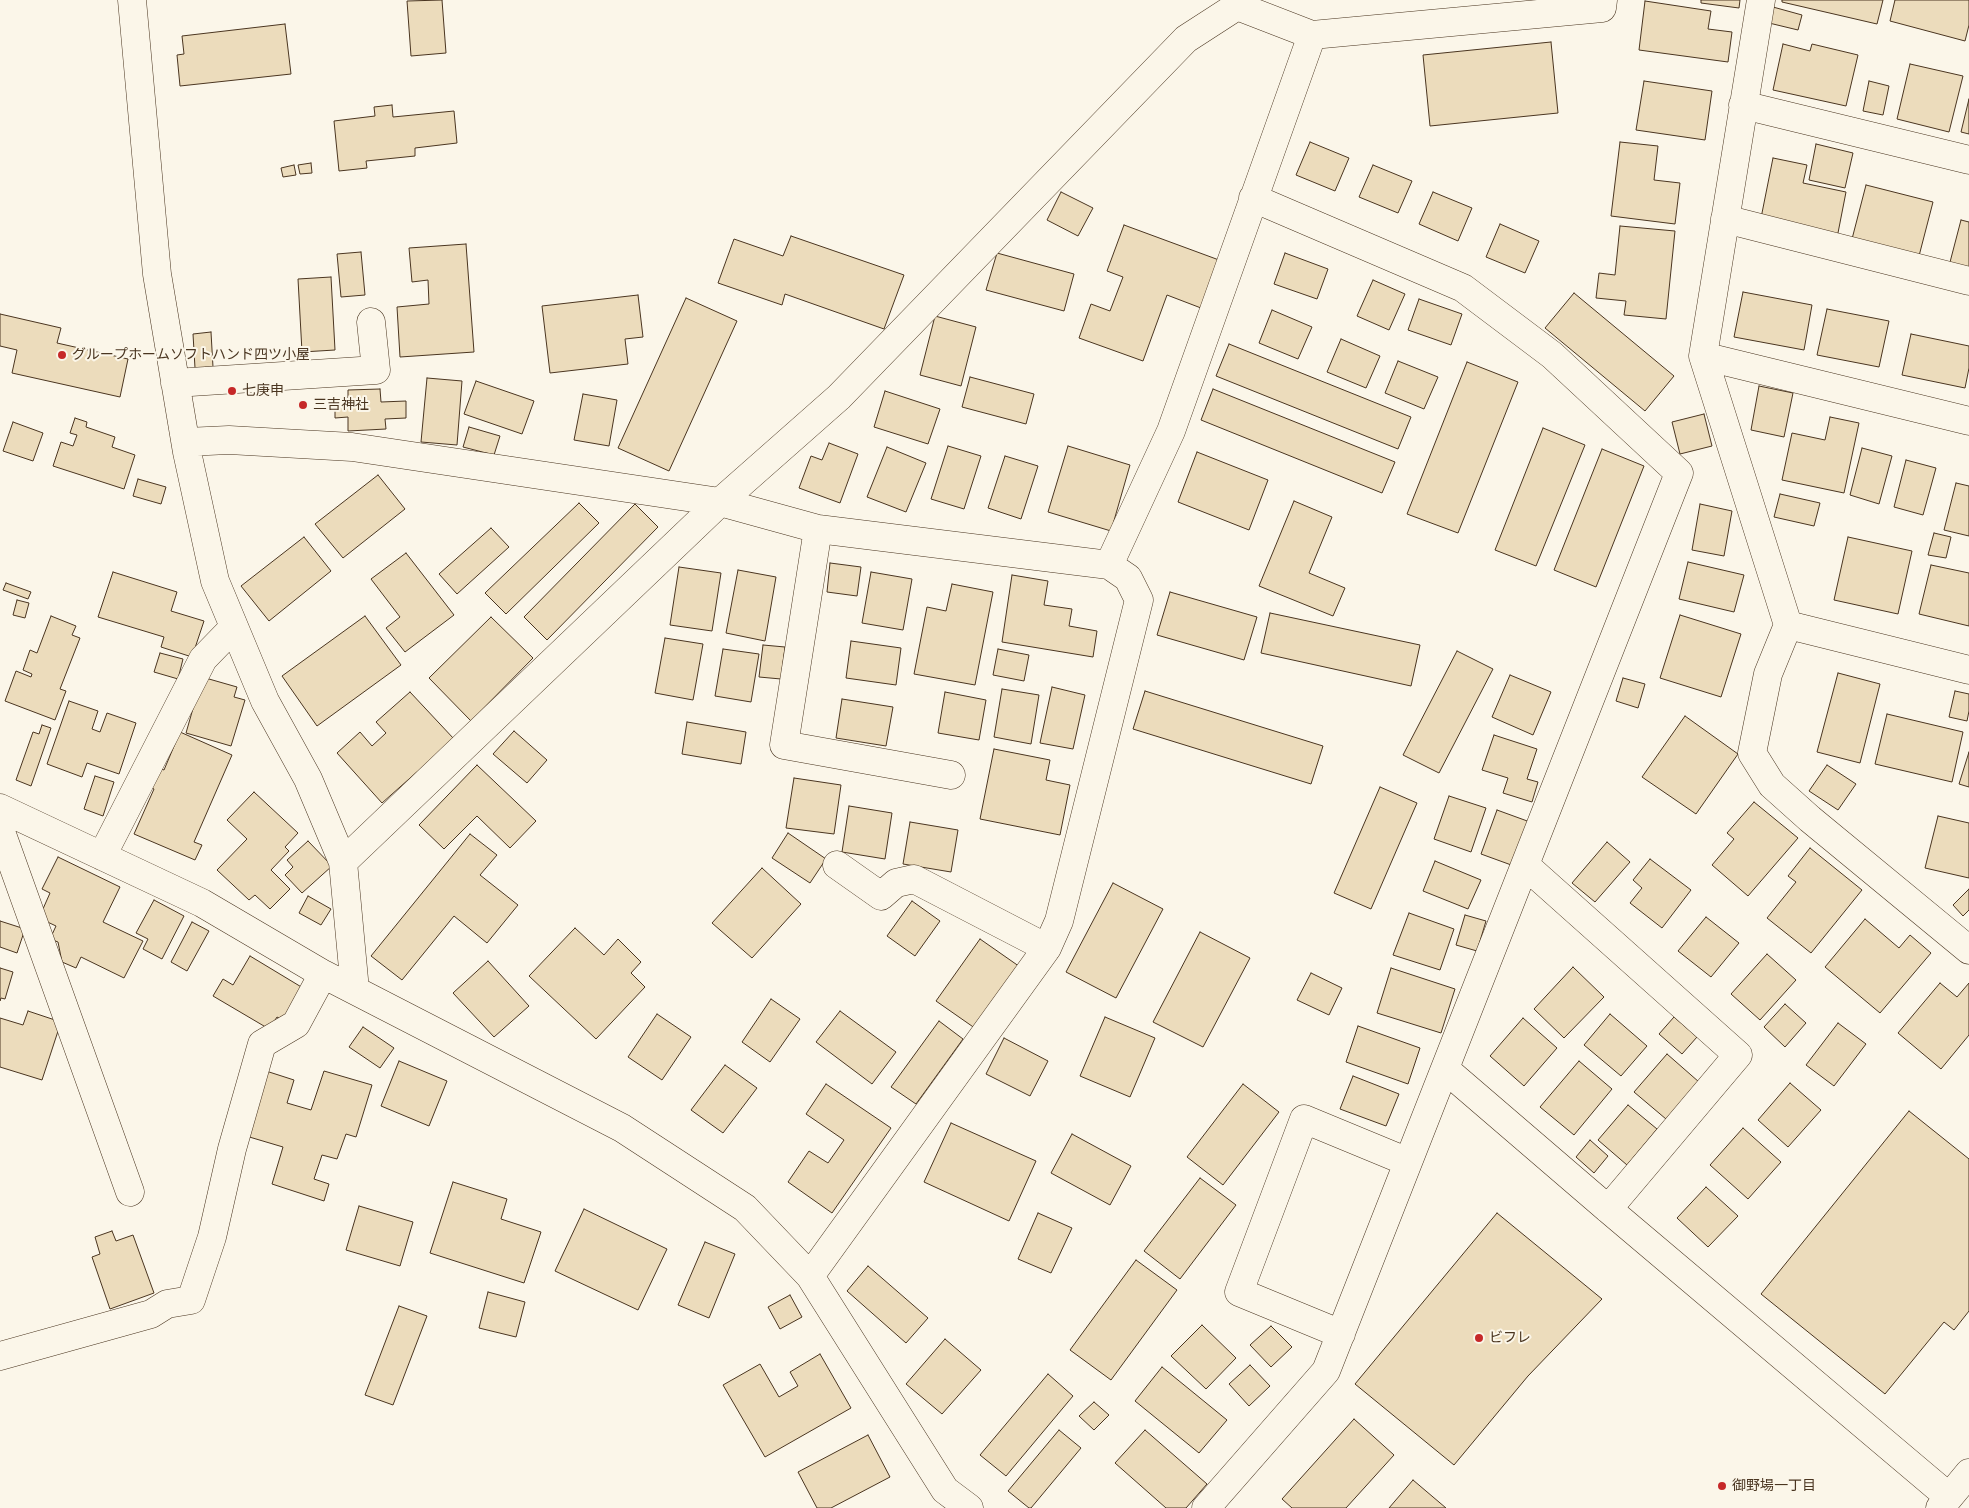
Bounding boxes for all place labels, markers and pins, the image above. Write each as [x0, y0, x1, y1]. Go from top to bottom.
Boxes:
place label: グループホームソフトハンド四ツ小屋 [72, 347, 310, 363]
marker: グループホームソフトハンド四ツ小屋 [56, 349, 68, 361]
place label: 七庚申 [242, 383, 284, 399]
marker: 七庚申 [226, 385, 238, 397]
place label: 三吉神社 [313, 397, 369, 413]
marker: 三吉神社 [297, 399, 309, 411]
place label: ビフレ [1489, 1330, 1531, 1346]
marker: ビフレ [1473, 1332, 1485, 1344]
place label: 御野場一丁目 [1732, 1478, 1816, 1494]
marker: 御野場一丁目 [1716, 1480, 1728, 1492]

